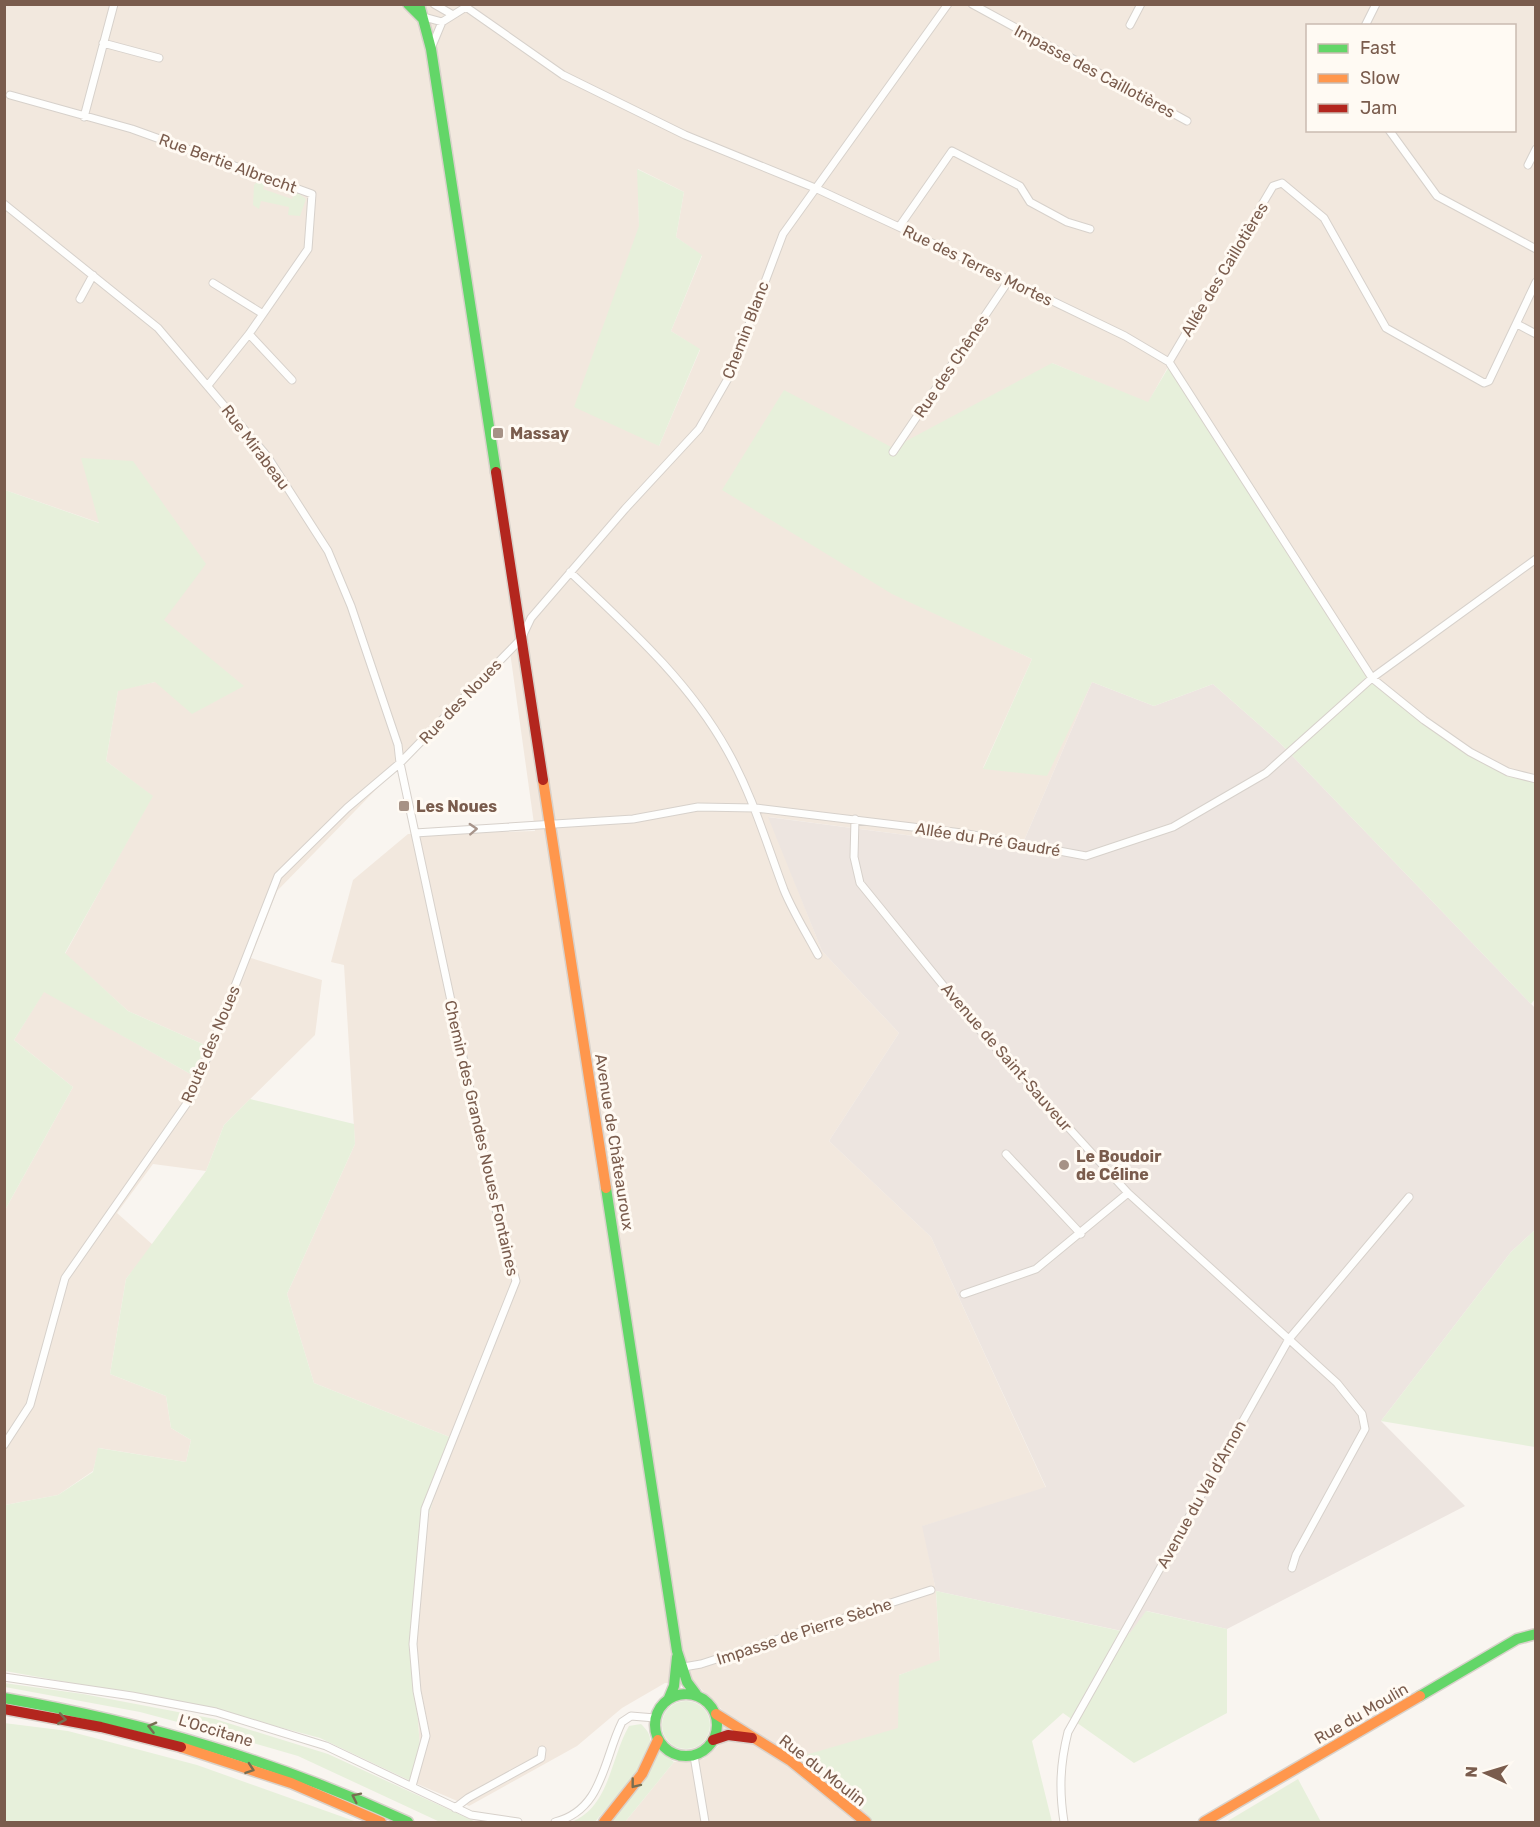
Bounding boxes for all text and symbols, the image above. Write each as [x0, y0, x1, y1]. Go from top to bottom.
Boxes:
street label: Impasse des Caillotières [1011, 21, 1178, 122]
legend [1306, 24, 1516, 132]
text: Fast [1360, 37, 1396, 59]
text: Slow [1360, 67, 1400, 89]
text: Jam [1360, 97, 1397, 119]
street label: Rue Bertie Albrecht [156, 130, 299, 197]
street label: Allée des Caillotières [1177, 199, 1272, 340]
street label: Rue des Terres Mortes [900, 221, 1056, 310]
street label: Chemin Blanc [718, 279, 773, 382]
street label: Rue des Chênes [910, 311, 993, 421]
street label: Rue Mirabeau [218, 401, 294, 493]
place label: Massay [510, 424, 570, 443]
marker: Massay [491, 426, 505, 440]
street label: Rue des Noues [415, 655, 506, 748]
place label: Les Noues [416, 797, 497, 816]
marker: Les Noues [397, 799, 411, 813]
street label: Allée du Pré Gaudré [914, 819, 1062, 860]
one-way arrow [469, 823, 478, 836]
street label: Avenue de Saint-Sauveur [937, 979, 1076, 1135]
street label: Route des Noues [177, 983, 244, 1106]
street label: Chemin des Grandes Noues Fontaines [441, 998, 523, 1278]
street label: Avenue de Châteauroux [591, 1052, 638, 1232]
place label: Le Boudoir de Céline [1076, 1147, 1162, 1184]
marker: Le Boudoir de Céline [1057, 1158, 1071, 1172]
street label: Avenue du Val d’Arnon [1153, 1417, 1250, 1572]
street label: Impasse de Pierre Sèche [714, 1594, 894, 1669]
street label: Rue du Moulin [1311, 1679, 1411, 1748]
street label: L'Occitane [176, 1710, 255, 1751]
one-way arrow [57, 1712, 67, 1725]
one-way arrow [147, 1722, 157, 1735]
street label: Rue du Moulin [775, 1731, 870, 1810]
north arrow [1456, 1743, 1516, 1803]
one-way arrow [245, 1761, 255, 1774]
text: N [1462, 1766, 1481, 1778]
one-way arrow [631, 1777, 642, 1788]
one-way arrow [351, 1793, 362, 1805]

